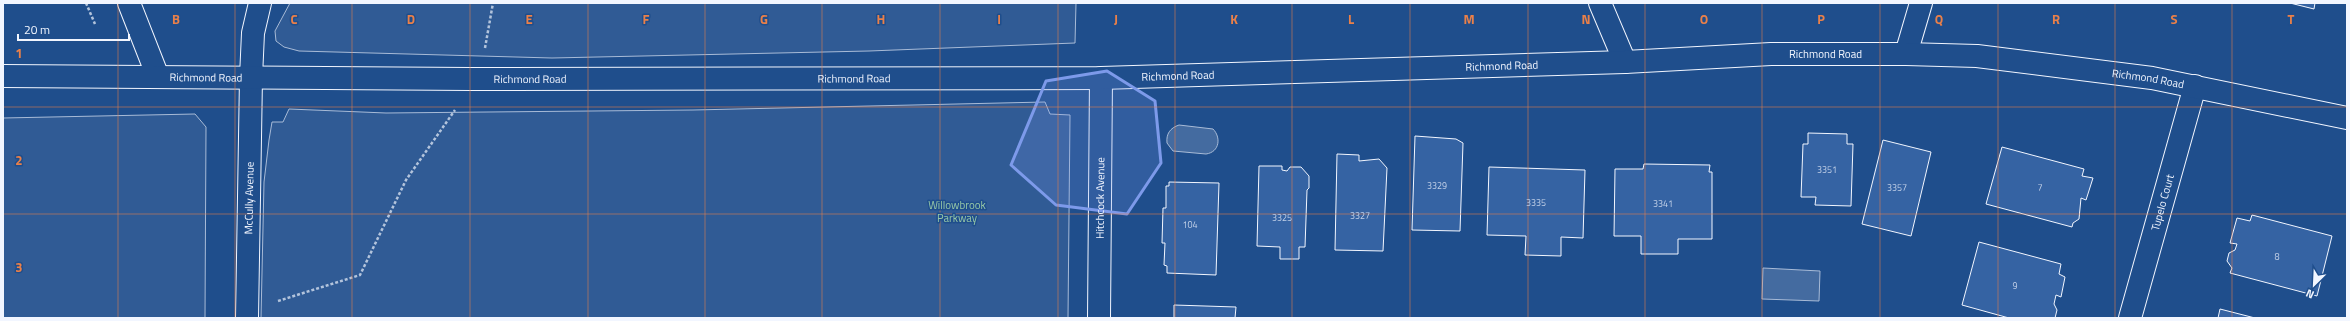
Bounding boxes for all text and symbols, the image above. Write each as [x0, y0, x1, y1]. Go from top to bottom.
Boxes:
text: B [172, 9, 180, 29]
text: C [290, 9, 298, 29]
text: D [407, 9, 415, 29]
text: E [525, 9, 533, 29]
text: F [643, 9, 650, 29]
text: G [760, 9, 768, 29]
text: H [877, 9, 885, 29]
text: I [997, 9, 1001, 29]
text: J [1114, 9, 1118, 29]
text: K [1230, 9, 1238, 29]
text: L [1348, 9, 1354, 29]
text: M [1463, 9, 1475, 29]
text: N [1581, 9, 1591, 29]
text: O [1700, 9, 1708, 29]
text: P [1817, 9, 1825, 29]
text: Q [1935, 9, 1943, 29]
text: R [2052, 9, 2060, 29]
text: S [2170, 9, 2178, 29]
text: T [2288, 9, 2295, 29]
scale bar [18, 16, 129, 42]
text: 20 m [24, 20, 50, 39]
text: 1 [15, 43, 23, 63]
street label: Richmond Road [1789, 46, 1862, 62]
street label: Richmond Road [1465, 57, 1539, 75]
street label: Richmond Road [2111, 65, 2186, 92]
street label: Richmond Road [1141, 67, 1215, 85]
street label: Richmond Road [169, 69, 243, 86]
street label: Richmond Road [818, 70, 891, 86]
street label: Richmond Road [494, 71, 567, 87]
text: 2 [15, 150, 23, 170]
street label: Hitchcock Avenue [1092, 157, 1108, 239]
street label: McCully Avenue [240, 161, 258, 235]
house number: 3351 [1817, 163, 1837, 176]
street label: Tupelo Court [2147, 172, 2178, 233]
house number: 3329 [1427, 179, 1447, 192]
house number: 3357 [1887, 181, 1907, 194]
house number: 7 [2037, 181, 2043, 194]
house number: 3335 [1526, 196, 1546, 209]
park label: Willowbrook Parkway [928, 197, 987, 226]
house number: 3341 [1653, 197, 1673, 210]
house number: 3327 [1350, 209, 1370, 222]
house number: 3325 [1272, 211, 1292, 224]
house number: 104 [1182, 218, 1198, 231]
house number: 8 [2274, 250, 2280, 263]
text: 3 [15, 257, 23, 277]
north arrow [2294, 265, 2334, 305]
house number: 9 [2012, 279, 2018, 292]
text: N [2303, 285, 2317, 303]

